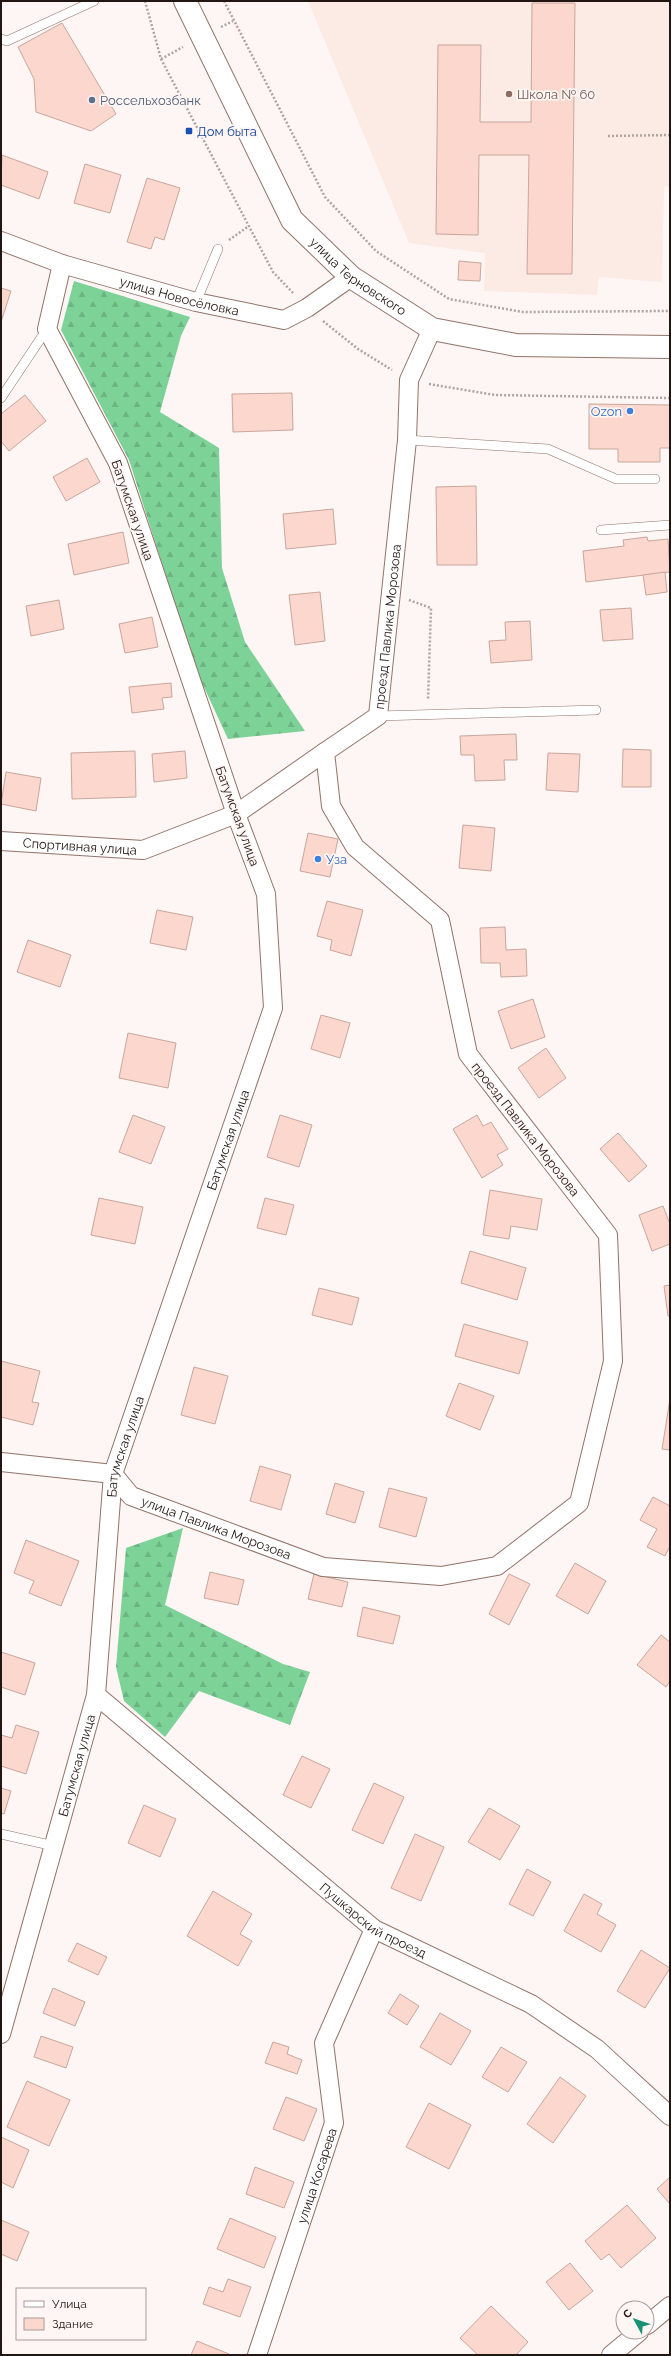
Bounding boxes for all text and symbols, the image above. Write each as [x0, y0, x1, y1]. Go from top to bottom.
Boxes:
place label: Школа № 60 [517, 87, 595, 102]
marker: Школа № 60 [504, 89, 514, 99]
place label: Россельхозбанк [100, 93, 201, 108]
marker: Россельхозбанк [87, 95, 97, 105]
place label: Дом быта [197, 124, 257, 139]
marker: Дом быта [184, 126, 194, 136]
street label: улица Терновского [307, 234, 409, 319]
street label: улица Новосёловка [118, 274, 240, 319]
place label: Ozon [591, 404, 622, 419]
marker: Ozon [625, 406, 635, 416]
street label: Батумская улица [108, 458, 157, 562]
street label: проезд Павлика Морозова [372, 543, 404, 710]
street label: Батумская улица [212, 764, 263, 868]
street label: Спортивная улица [22, 835, 137, 858]
place label: Уза [326, 852, 347, 867]
marker: Уза [313, 854, 323, 864]
street label: проезд Павлика Морозова [469, 1059, 583, 1199]
street label: Батумская улица [204, 1088, 252, 1192]
street label: Батумская улица [104, 1394, 147, 1498]
street label: улица Павлика Морозова [139, 1494, 293, 1563]
street label: Батумская улица [55, 1713, 98, 1818]
street label: Пушкарский проезд [317, 1880, 429, 1961]
street label: улица Косарева [294, 2126, 340, 2225]
legend [16, 2288, 146, 2340]
text: Улица [52, 2297, 87, 2311]
north arrow [615, 2300, 655, 2340]
text: С [620, 2306, 635, 2321]
text: Здание [52, 2317, 93, 2331]

